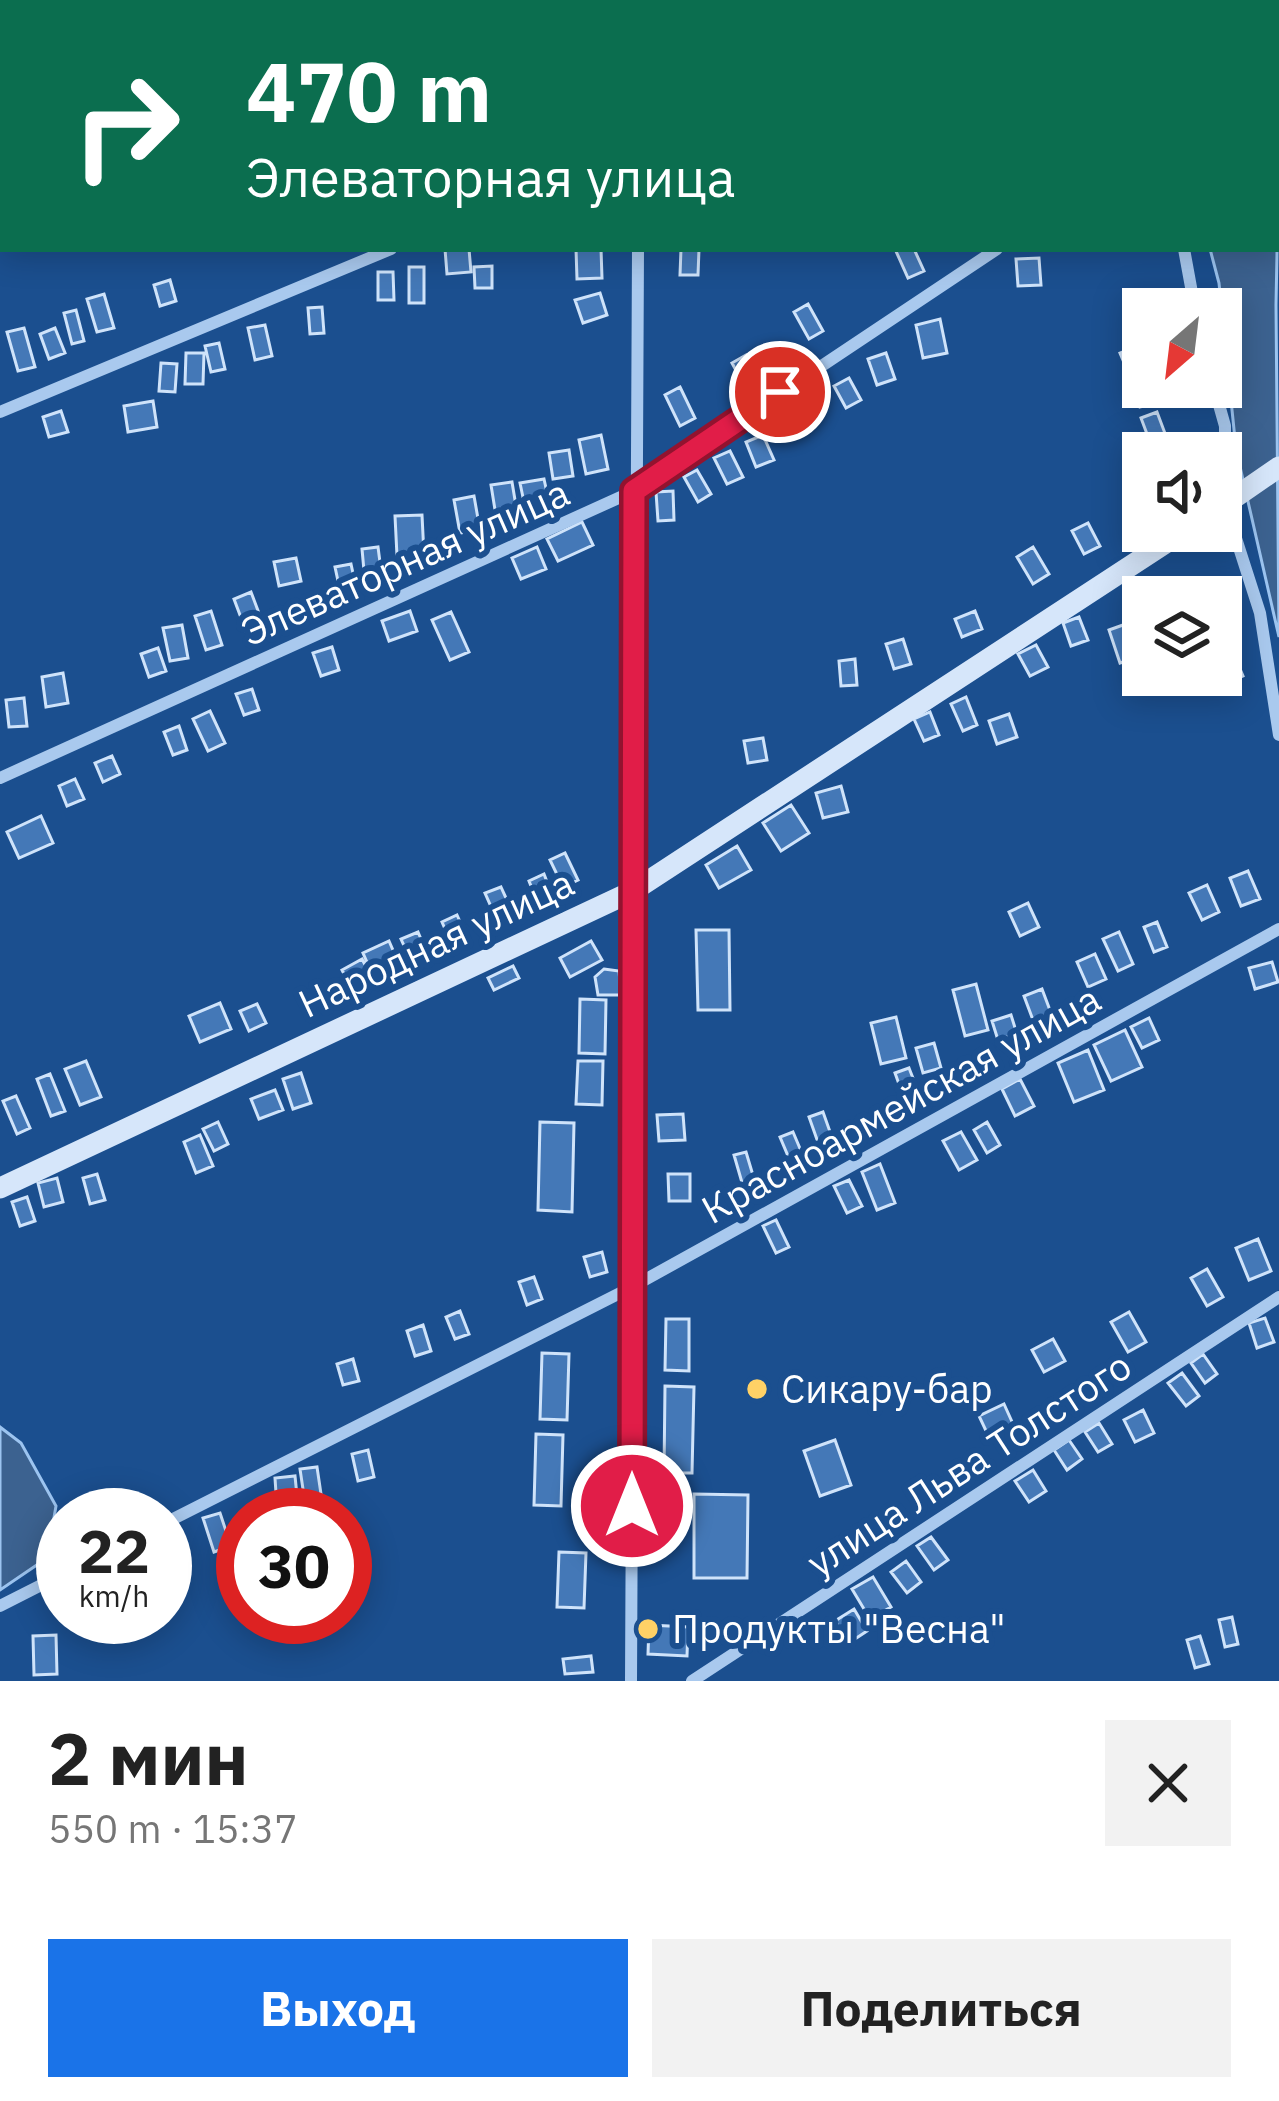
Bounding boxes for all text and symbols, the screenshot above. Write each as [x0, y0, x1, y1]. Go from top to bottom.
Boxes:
text: 470 m [246, 36, 492, 145]
icon: right [48, 48, 204, 204]
text: Элеваторная улица [246, 142, 736, 212]
north arrow [1122, 288, 1242, 408]
map controls [1122, 288, 1242, 696]
pin [729, 341, 831, 443]
icon: arrive [747, 359, 813, 425]
button: sound [1122, 432, 1242, 552]
street label: Элеваторная улица [233, 466, 577, 657]
button: layers [1122, 576, 1242, 696]
street label: Народная улица [290, 856, 582, 1029]
street label: Красноармейская улица [692, 973, 1109, 1235]
street label: улица Льва Толстого [797, 1340, 1141, 1588]
place label: Сикару-бар [781, 1363, 993, 1414]
marker: Сикару-бар [744, 1376, 770, 1402]
position arrow [569, 1443, 695, 1569]
speed limit sign: 30 [216, 1488, 372, 1644]
text: 22 [78, 1511, 150, 1590]
text: km/h [79, 1576, 149, 1615]
place label: Продукты "Весна" [672, 1603, 1006, 1654]
marker: Продукты "Весна" [635, 1616, 661, 1642]
text: 2 мин [48, 1711, 249, 1805]
button: close [1105, 1720, 1231, 1846]
text: 550 m · 15:37 [48, 1803, 298, 1854]
button: Выход [48, 1939, 628, 2077]
button: Поделиться [652, 1939, 1231, 2077]

